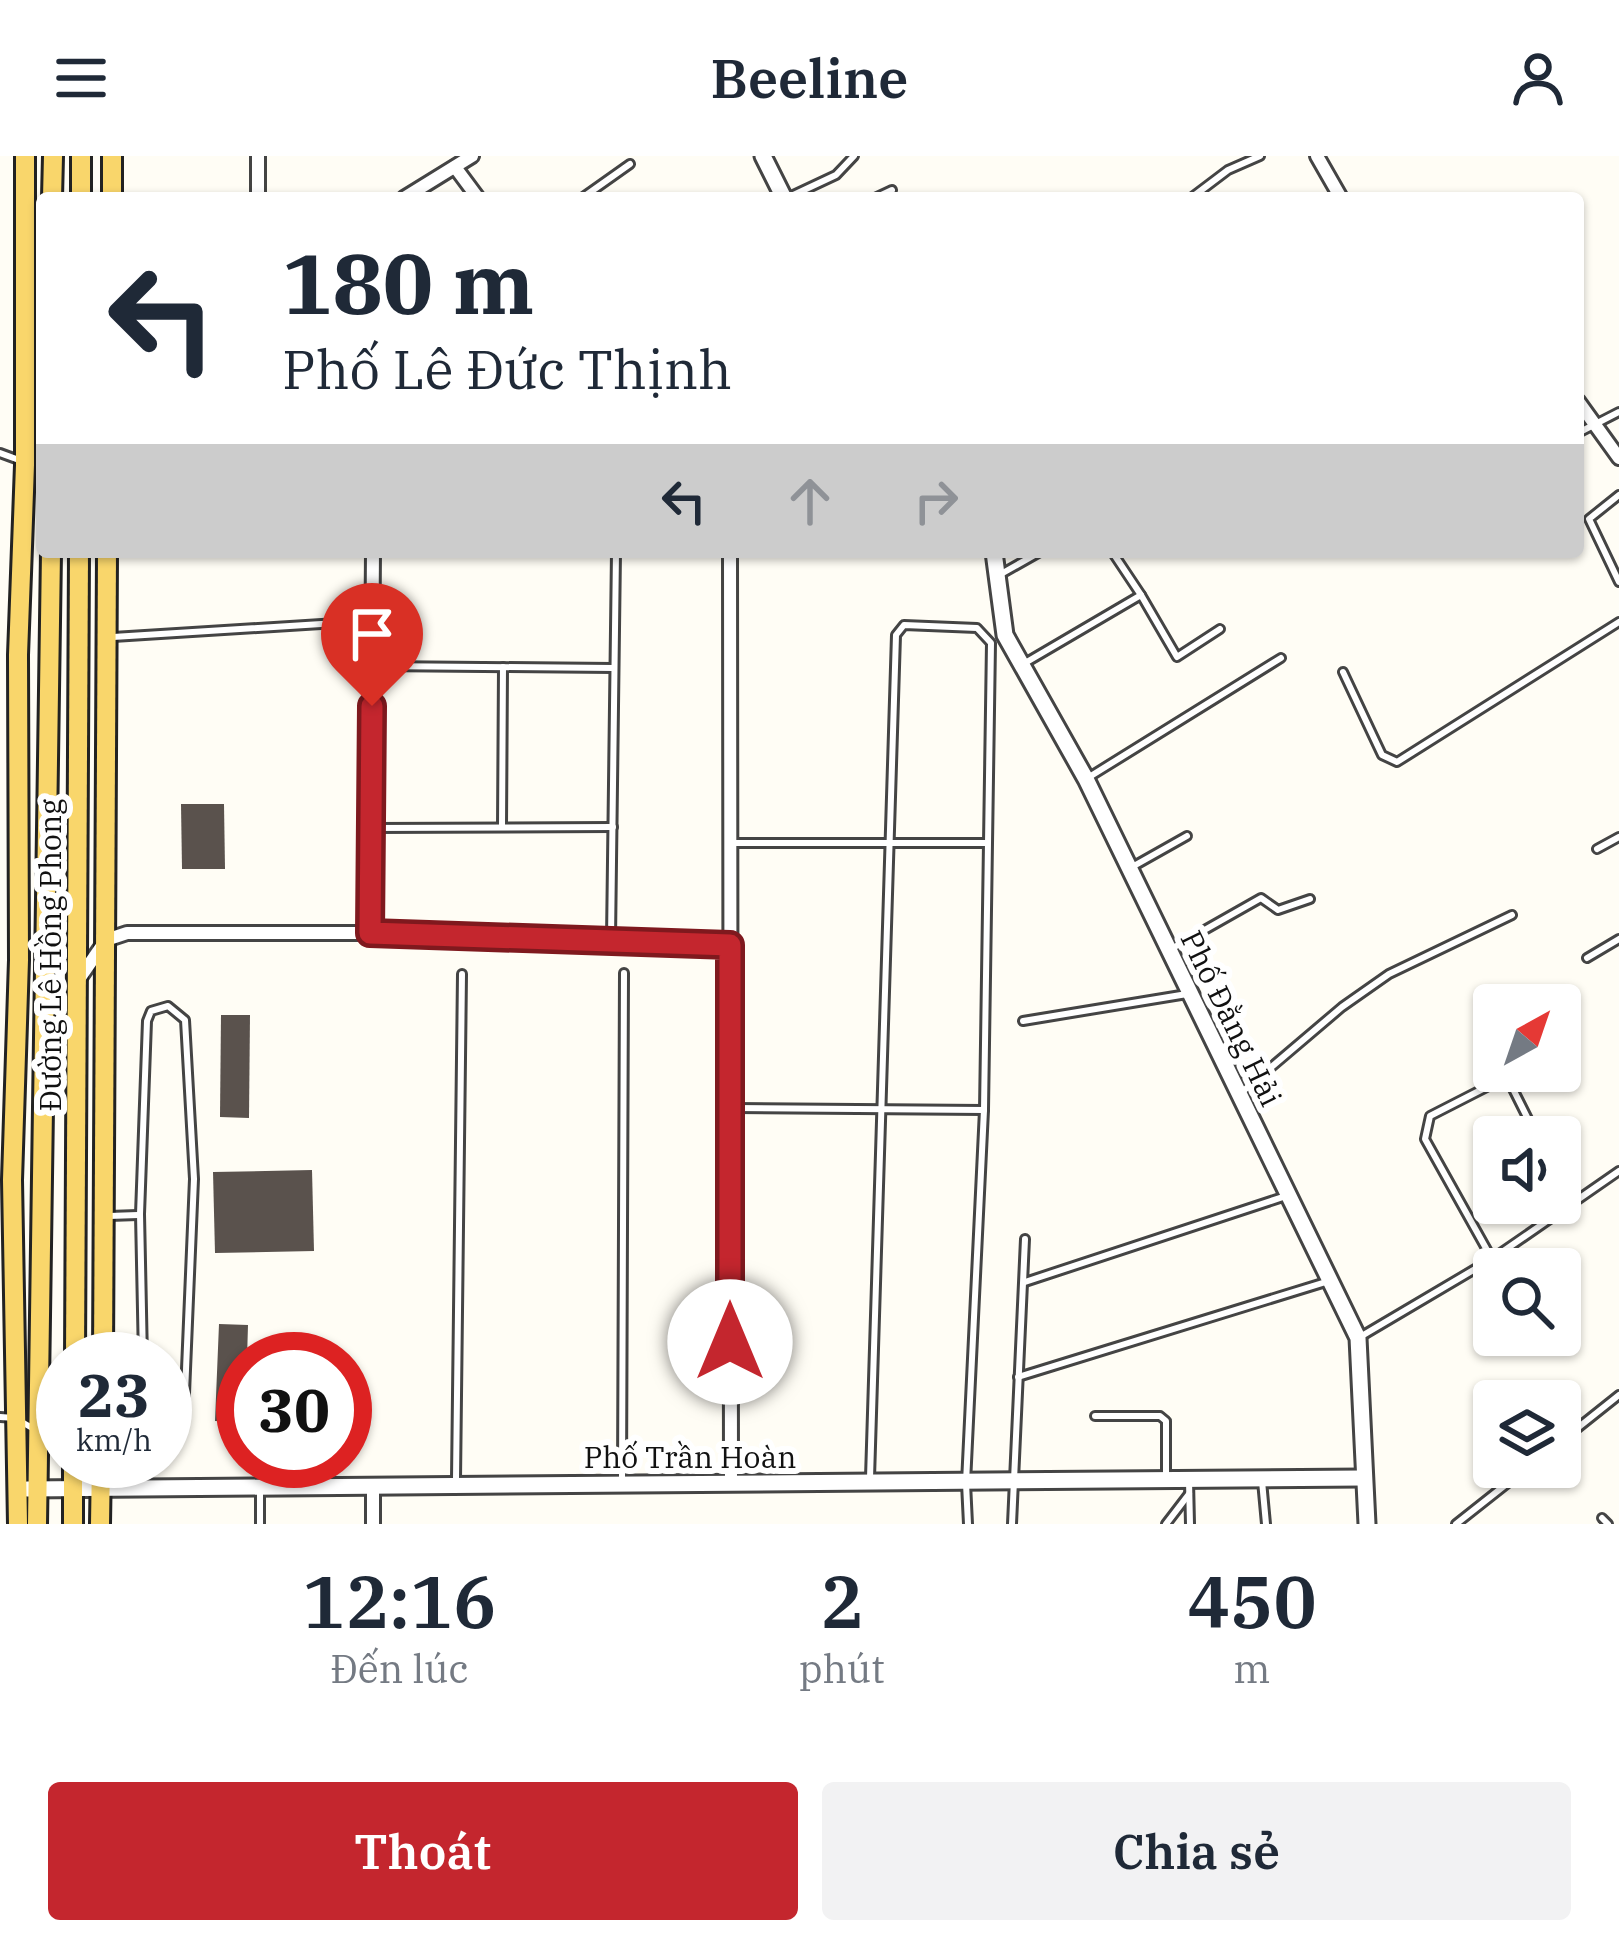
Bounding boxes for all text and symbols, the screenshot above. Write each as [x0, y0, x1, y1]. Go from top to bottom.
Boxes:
text: Beeline [711, 43, 908, 113]
icon: menu [48, 45, 114, 111]
icon: person [1505, 45, 1571, 111]
text: 180 m [282, 228, 534, 337]
icon: left [84, 240, 240, 396]
text: Phố Lê Đức Thịnh [282, 334, 732, 404]
icon: left [651, 468, 717, 534]
icon: ahead [777, 468, 843, 534]
icon: right [903, 468, 969, 534]
pin [321, 583, 423, 706]
icon: arrive [339, 601, 405, 667]
street label: Đường Lê Hồng Phong [30, 799, 69, 1111]
street label: Phố Đằng Hải [1173, 924, 1291, 1112]
north arrow [1473, 984, 1581, 1092]
map controls [1473, 984, 1581, 1488]
button: sound [1473, 1116, 1581, 1224]
button: search [1473, 1248, 1581, 1356]
position arrow [667, 1279, 793, 1405]
speed limit sign: 30 [216, 1332, 372, 1488]
text: 23 [78, 1355, 150, 1434]
button: layers [1473, 1380, 1581, 1488]
text: km/h [76, 1420, 152, 1459]
street label: Phố Trần Hoàn [584, 1437, 796, 1476]
text: 12:16 [302, 1554, 497, 1648]
text: 2 [820, 1554, 863, 1648]
text: 450 [1187, 1554, 1317, 1648]
text: Đến lúc [330, 1643, 469, 1694]
text: phút [799, 1643, 885, 1694]
text: m [1233, 1643, 1271, 1694]
button: Thoát [48, 1782, 798, 1920]
button: Chia sẻ [822, 1782, 1571, 1920]

